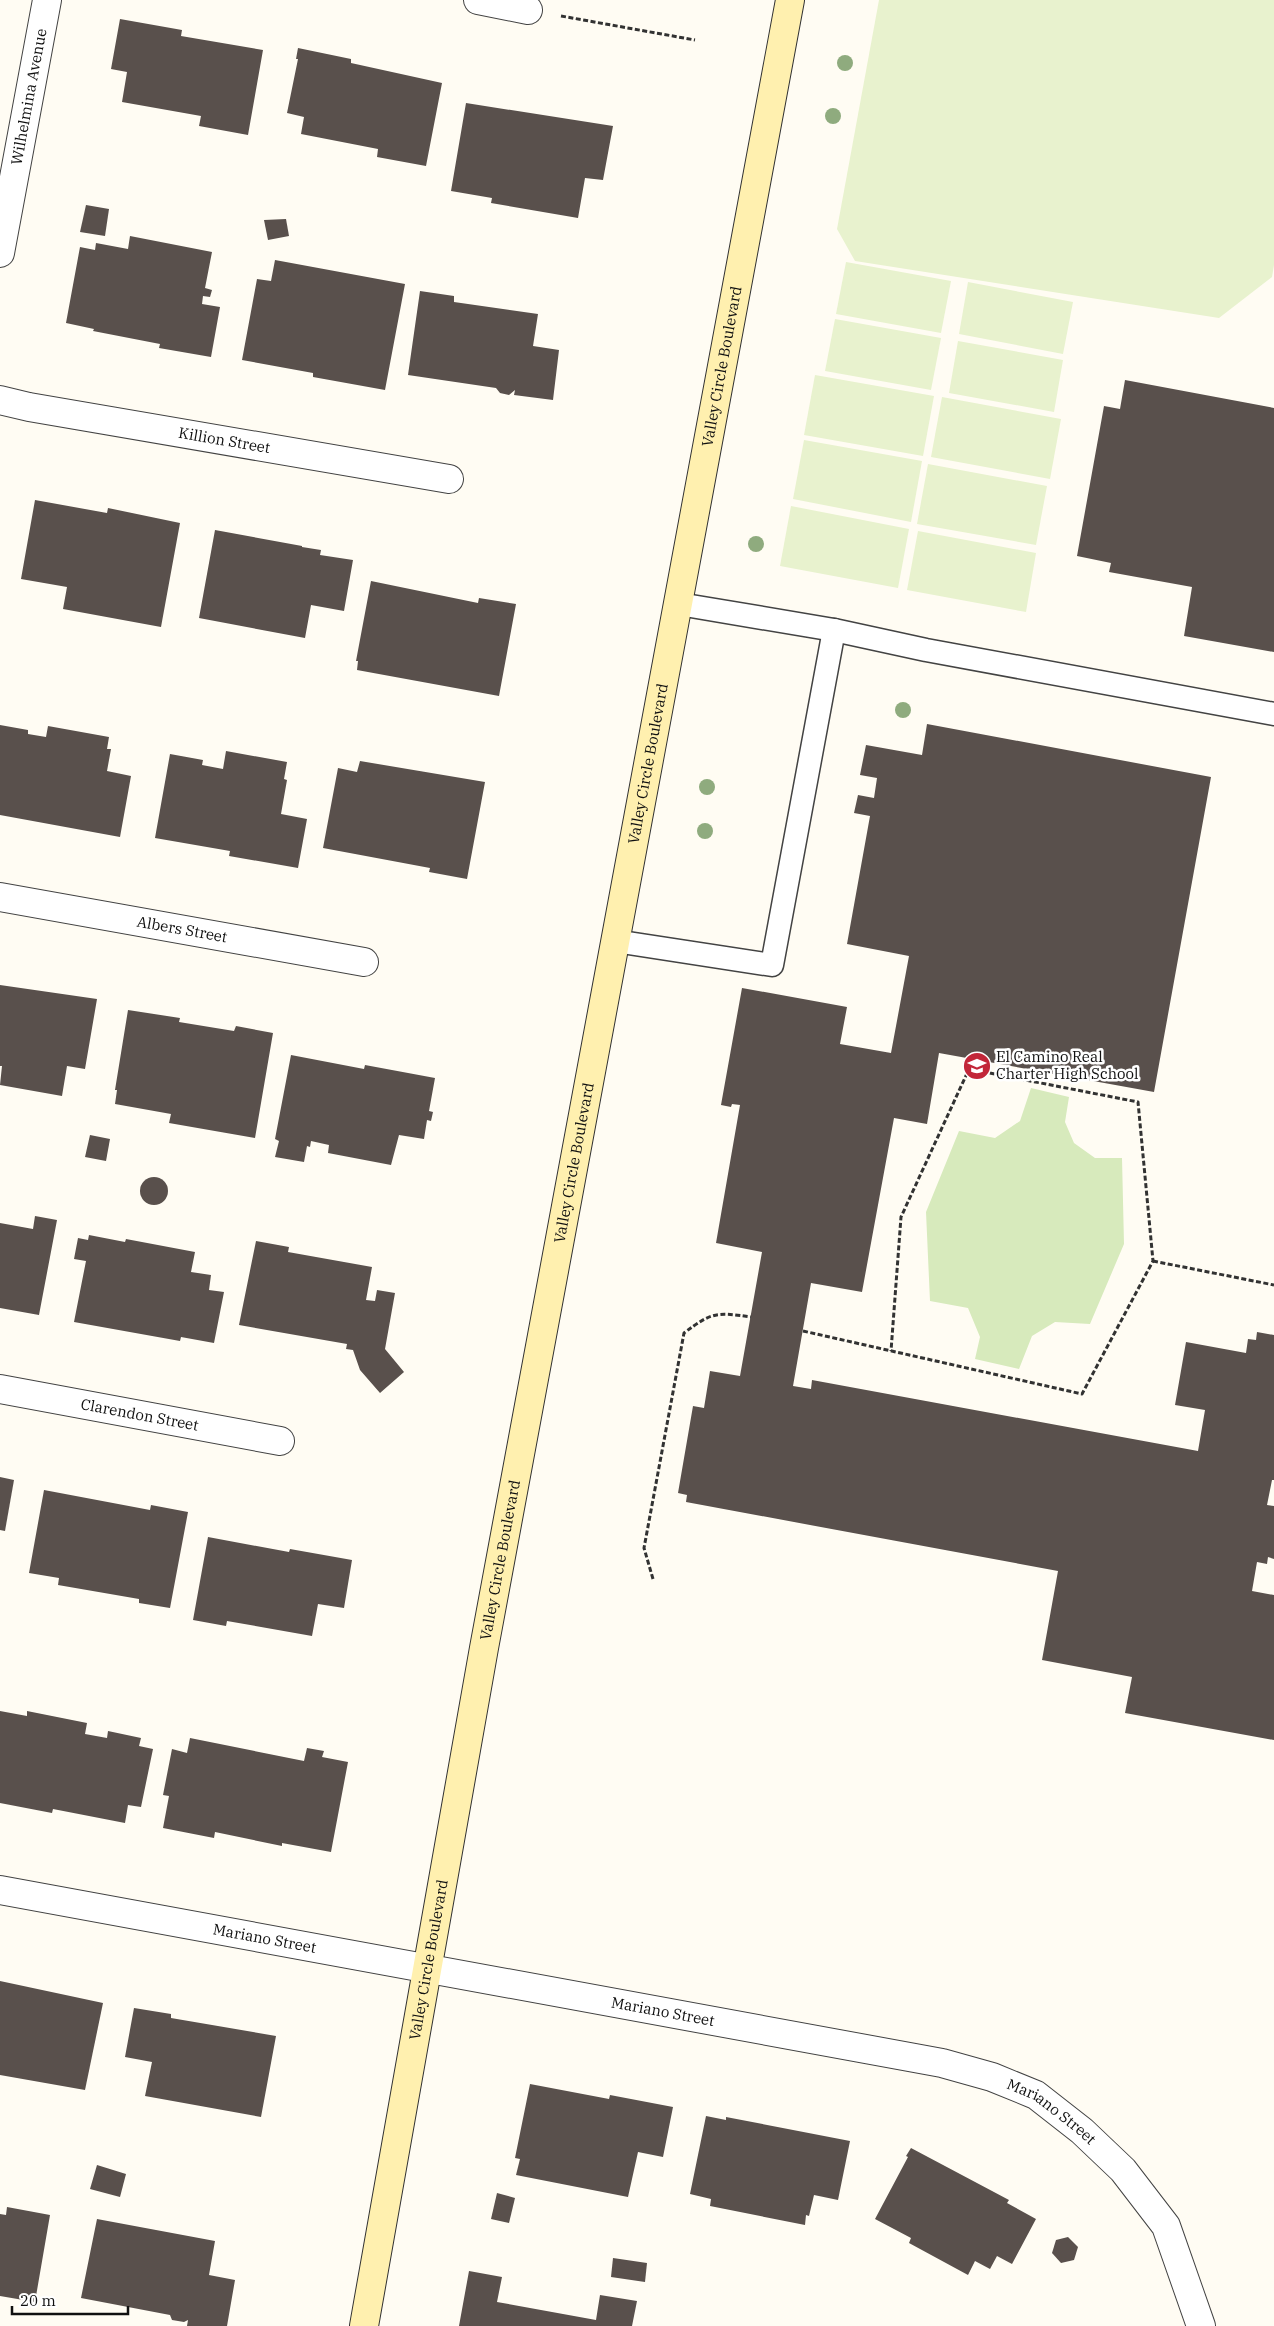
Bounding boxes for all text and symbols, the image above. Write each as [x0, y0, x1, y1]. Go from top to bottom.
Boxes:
street label: Wilhelmina Avenue [7, 27, 51, 166]
street label: Valley Circle Boulevard [697, 285, 746, 448]
street label: Killion Street [177, 423, 272, 457]
street label: Valley Circle Boulevard [624, 682, 672, 845]
street label: Albers Street [136, 912, 229, 946]
place label: El Camino Real Charter High School [996, 1047, 1139, 1083]
school or university icon: El Camino Real Charter High School [962, 1051, 992, 1081]
street label: Valley Circle Boulevard [549, 1081, 598, 1245]
street label: Clarendon Street [79, 1394, 200, 1435]
street label: Valley Circle Boulevard [476, 1478, 524, 1642]
street label: Valley Circle Boulevard [405, 1878, 452, 2041]
street label: Mariano Street [212, 1919, 318, 1957]
street label: Mariano Street [610, 1992, 716, 2030]
street label: Mariano Street [1004, 2074, 1100, 2148]
scale bar [12, 2284, 129, 2316]
text: 20 m [20, 2291, 56, 2310]

